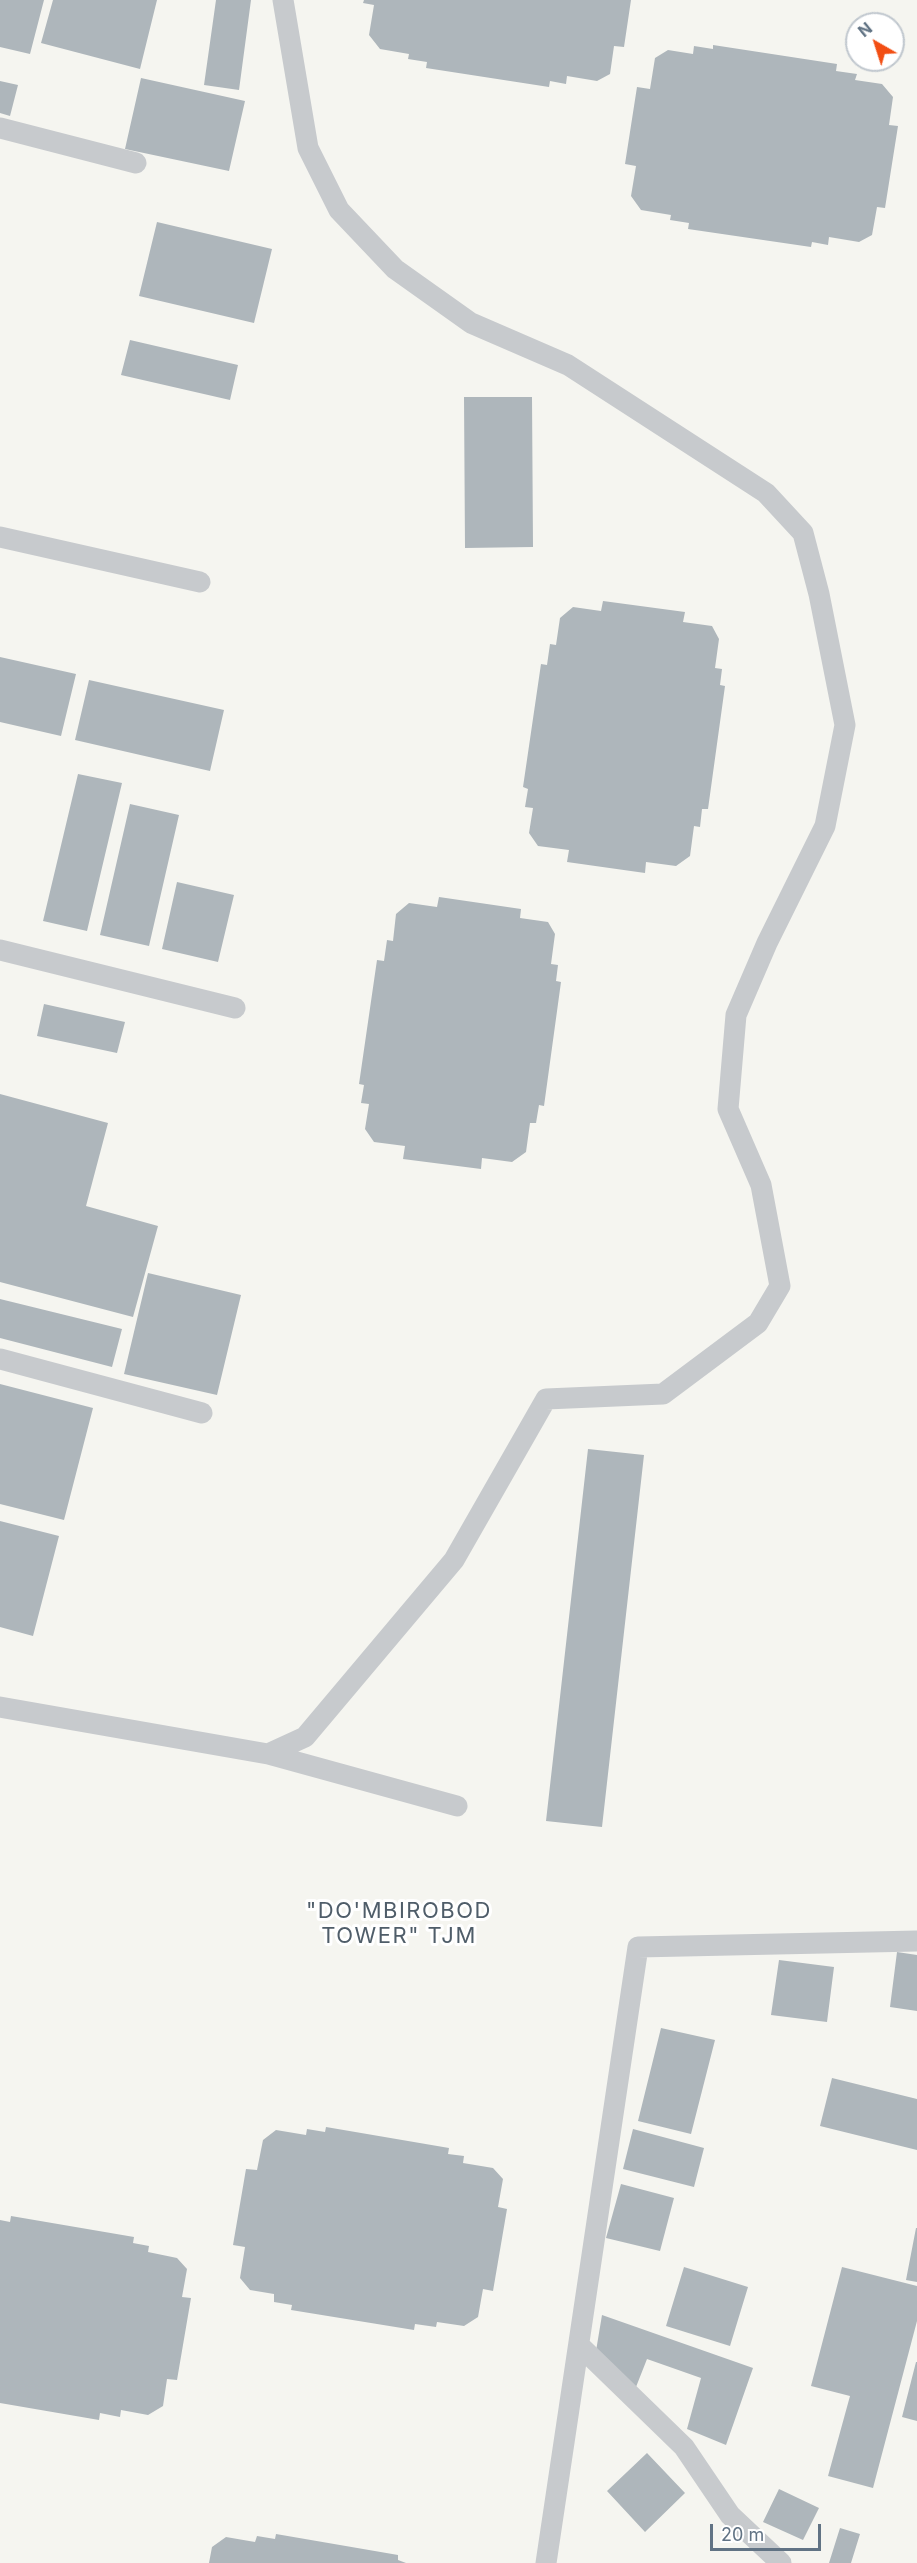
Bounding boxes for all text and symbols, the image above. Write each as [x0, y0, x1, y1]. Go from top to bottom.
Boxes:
north arrow [845, 12, 905, 72]
text: N [854, 18, 876, 41]
district label: "DO'MBIROBOD TOWER" TJM [306, 1898, 492, 1950]
scale bar [713, 2512, 824, 2550]
text: 20 m [721, 2524, 764, 2545]

